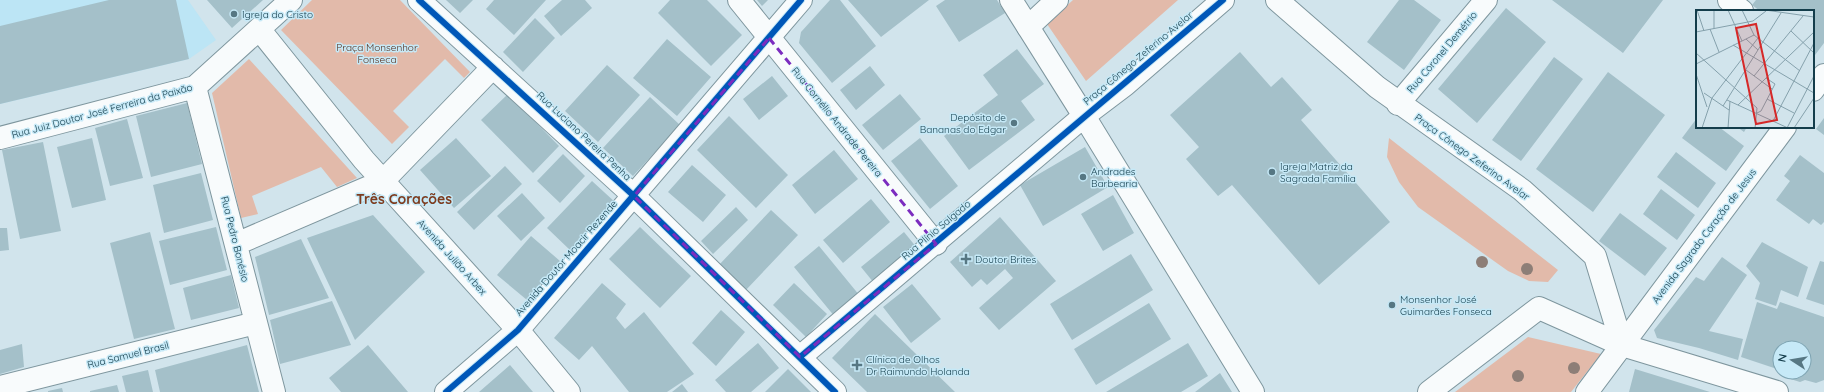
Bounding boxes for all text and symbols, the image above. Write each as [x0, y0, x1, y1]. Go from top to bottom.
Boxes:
place label: Igreja do Cristo [242, 8, 313, 21]
street label: Praça Cônego Zeferino Avelar [1080, 8, 1196, 108]
street label: Rua Coronel Demétrio [1404, 8, 1480, 96]
marker: Igreja do Cristo [229, 9, 239, 19]
inset map [1696, 10, 1814, 128]
park label: Praça Monsenhor Fonseca [336, 41, 418, 66]
street label: Rua Cornélio Andrade Pereira [789, 65, 885, 179]
street label: Rua Juiz Doutor José Ferreira da Paixão [10, 81, 194, 141]
street label: Rua Luciano Pereira Penha [534, 89, 634, 183]
place label: Depósito de Bananas do Edgar [920, 111, 1006, 136]
street label: Praça Cônego Zeferino Avelar [1412, 111, 1532, 203]
marker: Depósito de Bananas do Edgar [1009, 118, 1019, 128]
place label: Igreja Matriz da Sagrada Família [1280, 160, 1356, 185]
place label: Andrades Barbearia [1091, 165, 1137, 190]
street label: Avenida Sagrado Coração de Jesus [1649, 166, 1759, 306]
marker: Igreja Matriz da Sagrada Família [1267, 167, 1277, 177]
marker: Andrades Barbearia [1078, 172, 1088, 182]
district label: Três Corações [356, 190, 452, 208]
street label: Rua Pedro Bonésio [218, 195, 252, 283]
street label: Avenida Doutor Moacir Rezende [512, 197, 620, 319]
street label: Rua Plínio Salgado [899, 197, 973, 263]
street label: Avenida Julião Arbex [415, 216, 489, 298]
marker: Doutor Brites [960, 253, 972, 265]
place label: Doutor Brites [975, 253, 1036, 266]
place label: Monsenhor José Guimarães Fonseca [1400, 293, 1492, 318]
marker: Monsenhor José Guimarães Fonseca [1387, 300, 1397, 310]
street label: Rua Samuel Brasil [86, 339, 170, 371]
north arrow [1772, 340, 1812, 380]
place label: Clínica de Olhos Dr Raimundo Holanda [866, 353, 970, 378]
text: N [1775, 353, 1790, 363]
marker: Clínica de Olhos Dr Raimundo Holanda [851, 359, 863, 371]

